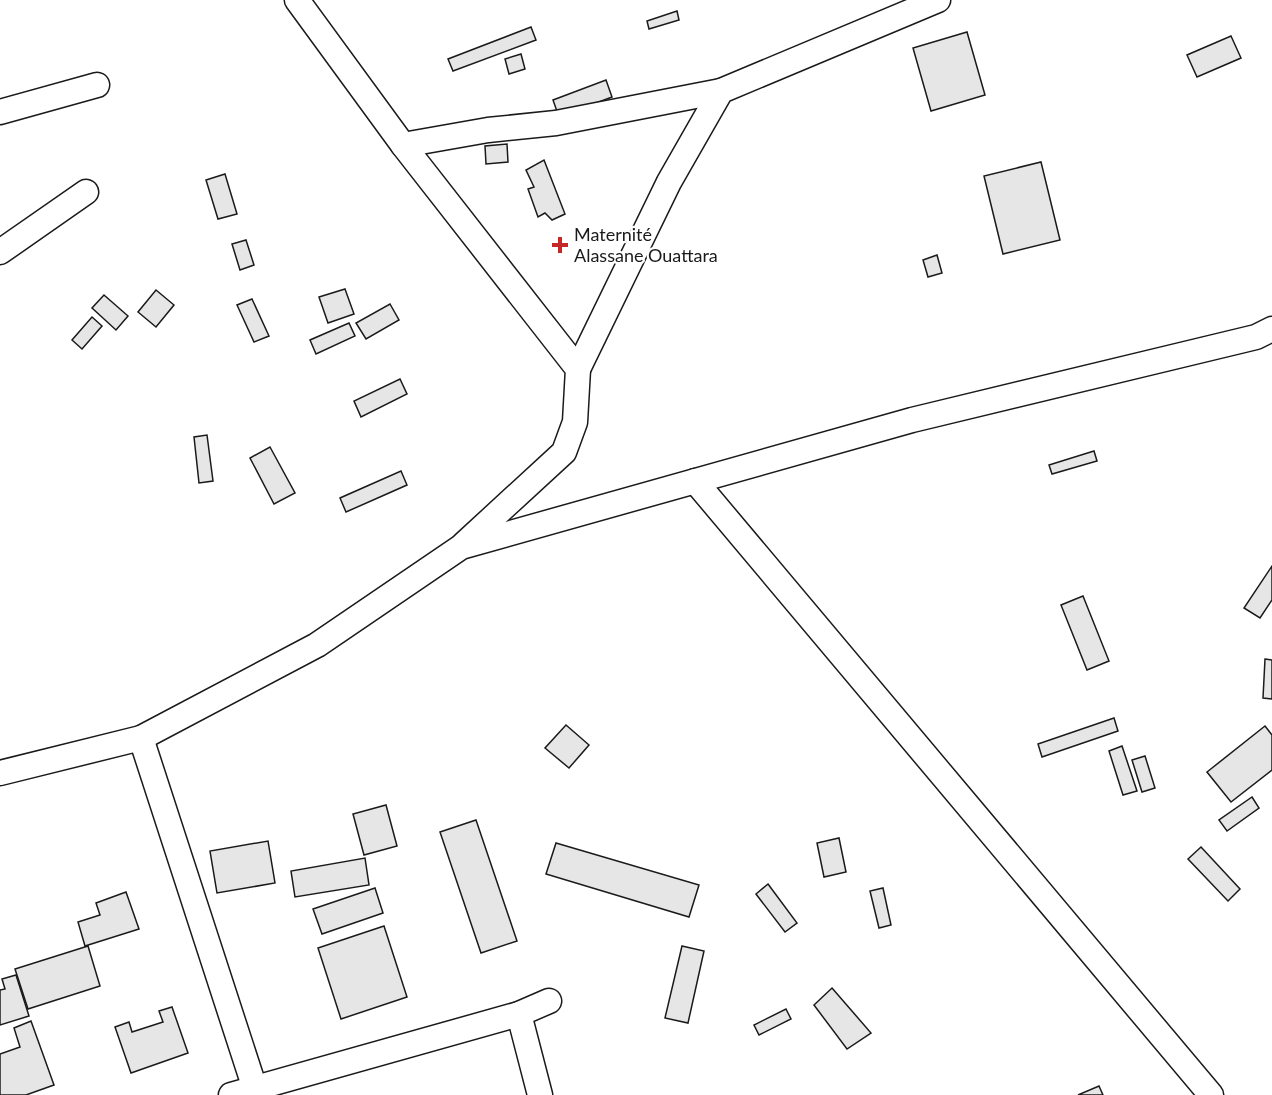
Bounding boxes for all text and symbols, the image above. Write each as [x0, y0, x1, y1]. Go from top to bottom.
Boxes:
place label: Maternité Alassane Ouattara [574, 223, 718, 266]
marker: Maternité Alassane Ouattara [551, 236, 569, 254]

